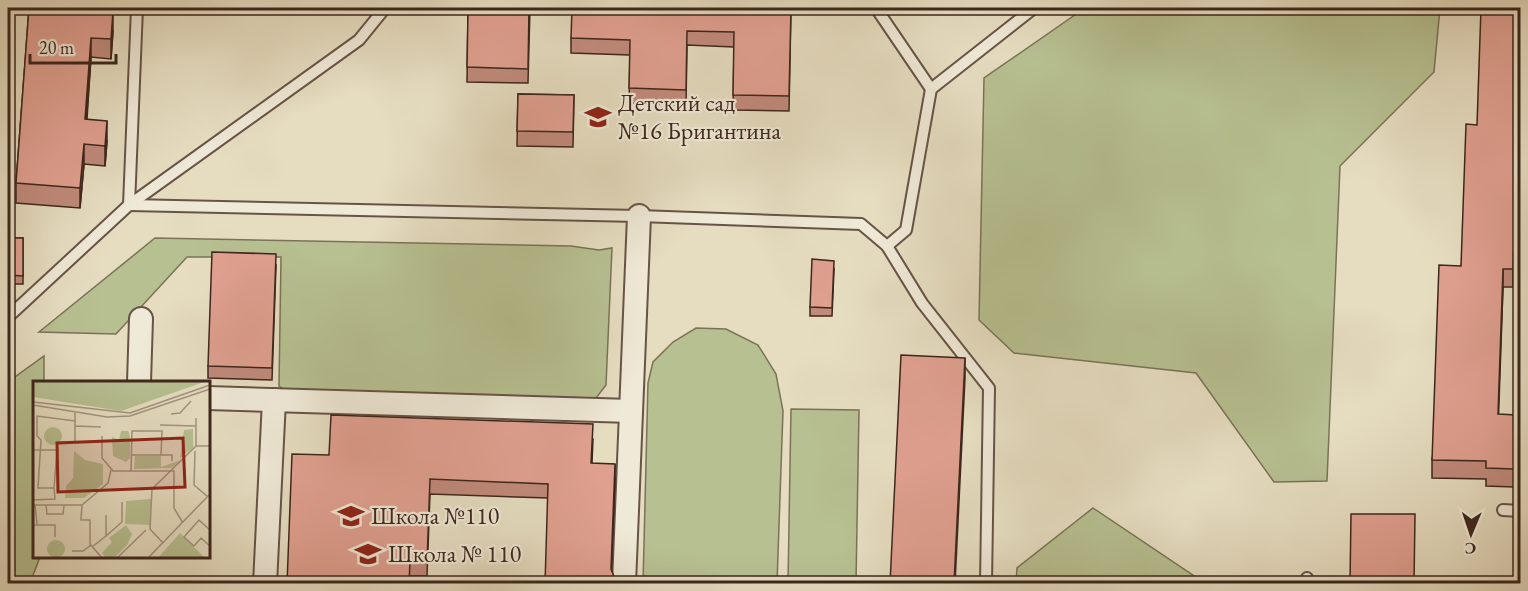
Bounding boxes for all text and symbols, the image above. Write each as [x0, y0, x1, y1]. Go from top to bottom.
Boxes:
scale bar [30, 27, 116, 65]
text: 20 m [39, 36, 74, 59]
place label: Детский сад №16 Бригантина [618, 87, 781, 146]
school or university icon: Детский сад №16 Бригантина [583, 102, 613, 132]
inset map [33, 381, 210, 558]
place label: Школа №110 [371, 500, 499, 531]
school or university icon: Школа №110 [336, 501, 366, 531]
north arrow [1441, 504, 1501, 564]
place label: Школа № 110 [388, 538, 521, 569]
text: С [1464, 538, 1477, 559]
school or university icon: Школа № 110 [353, 539, 383, 569]

